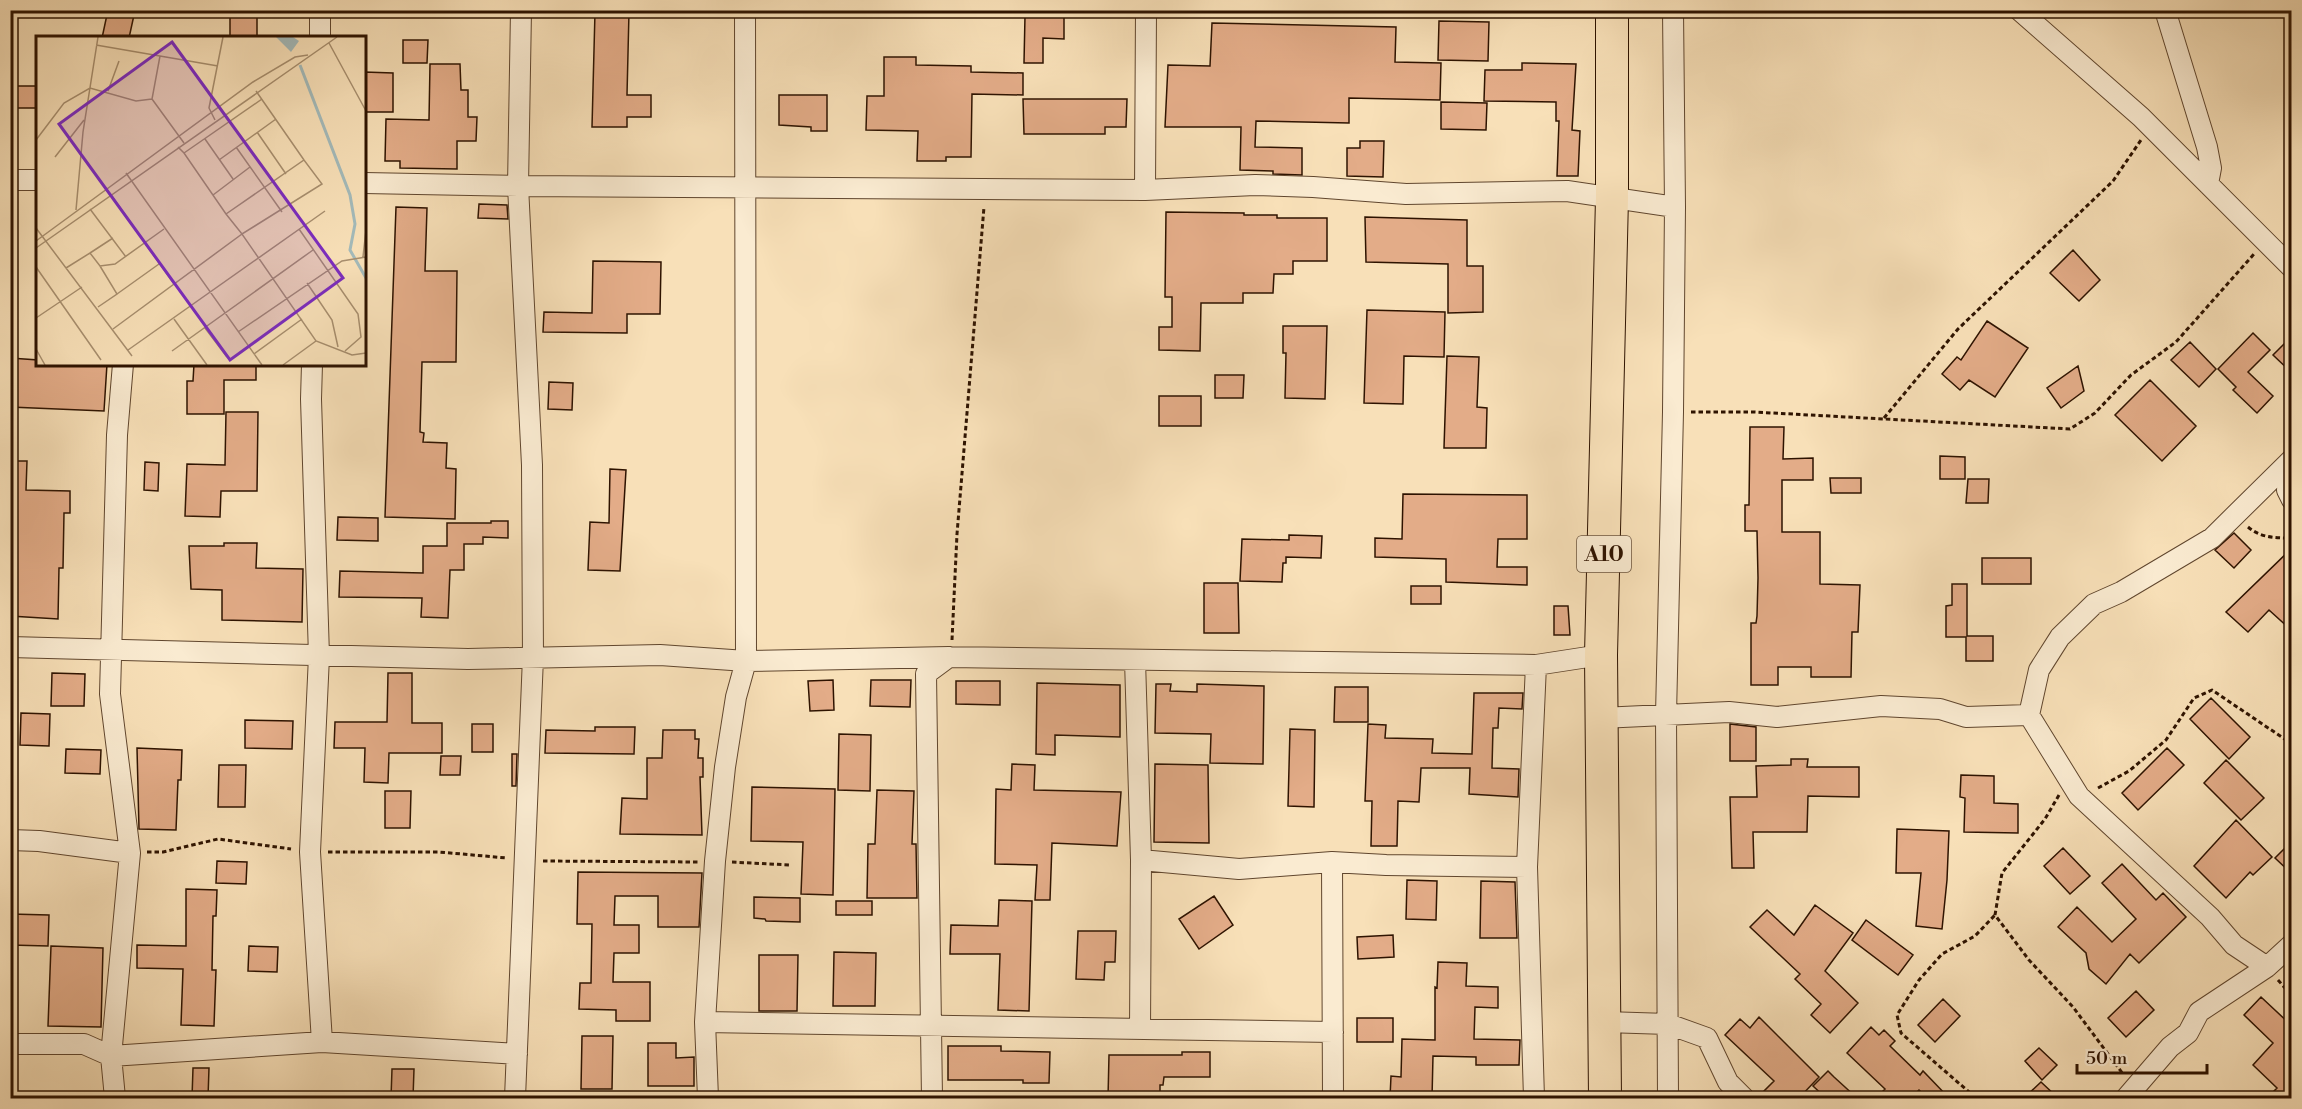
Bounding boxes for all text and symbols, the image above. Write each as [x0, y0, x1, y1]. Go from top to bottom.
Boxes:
inset map [36, 36, 366, 366]
road number: A10 [1577, 536, 1631, 572]
scale bar [2077, 1037, 2208, 1075]
text: 50 m [2086, 1047, 2128, 1070]

